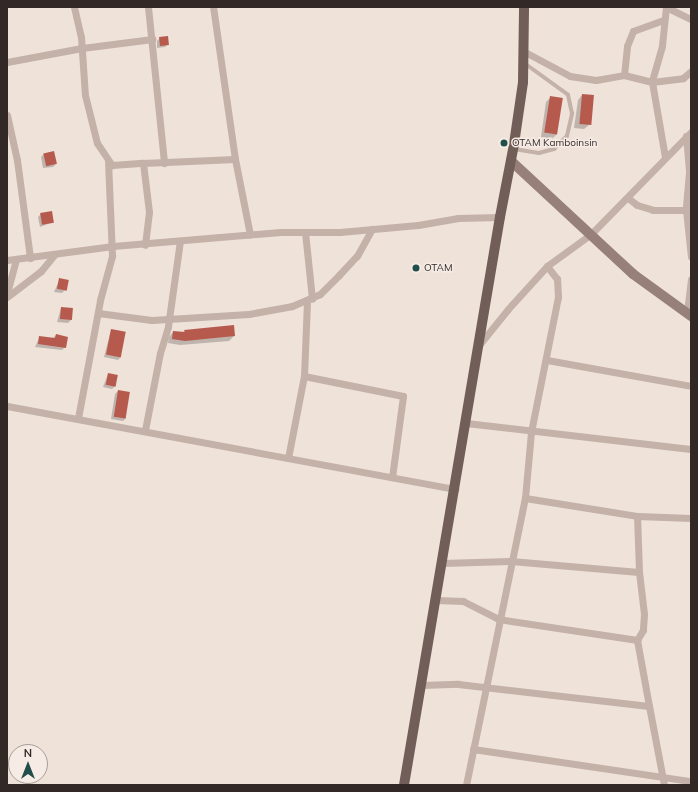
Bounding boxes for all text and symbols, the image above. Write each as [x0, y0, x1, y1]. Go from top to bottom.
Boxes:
place label: OTAM Kamboinsin [512, 137, 597, 149]
marker: OTAM Kamboinsin [499, 138, 509, 148]
place label: OTAM [424, 262, 452, 274]
marker: OTAM [411, 263, 421, 273]
north arrow [8, 744, 48, 784]
text: N [24, 746, 32, 760]

